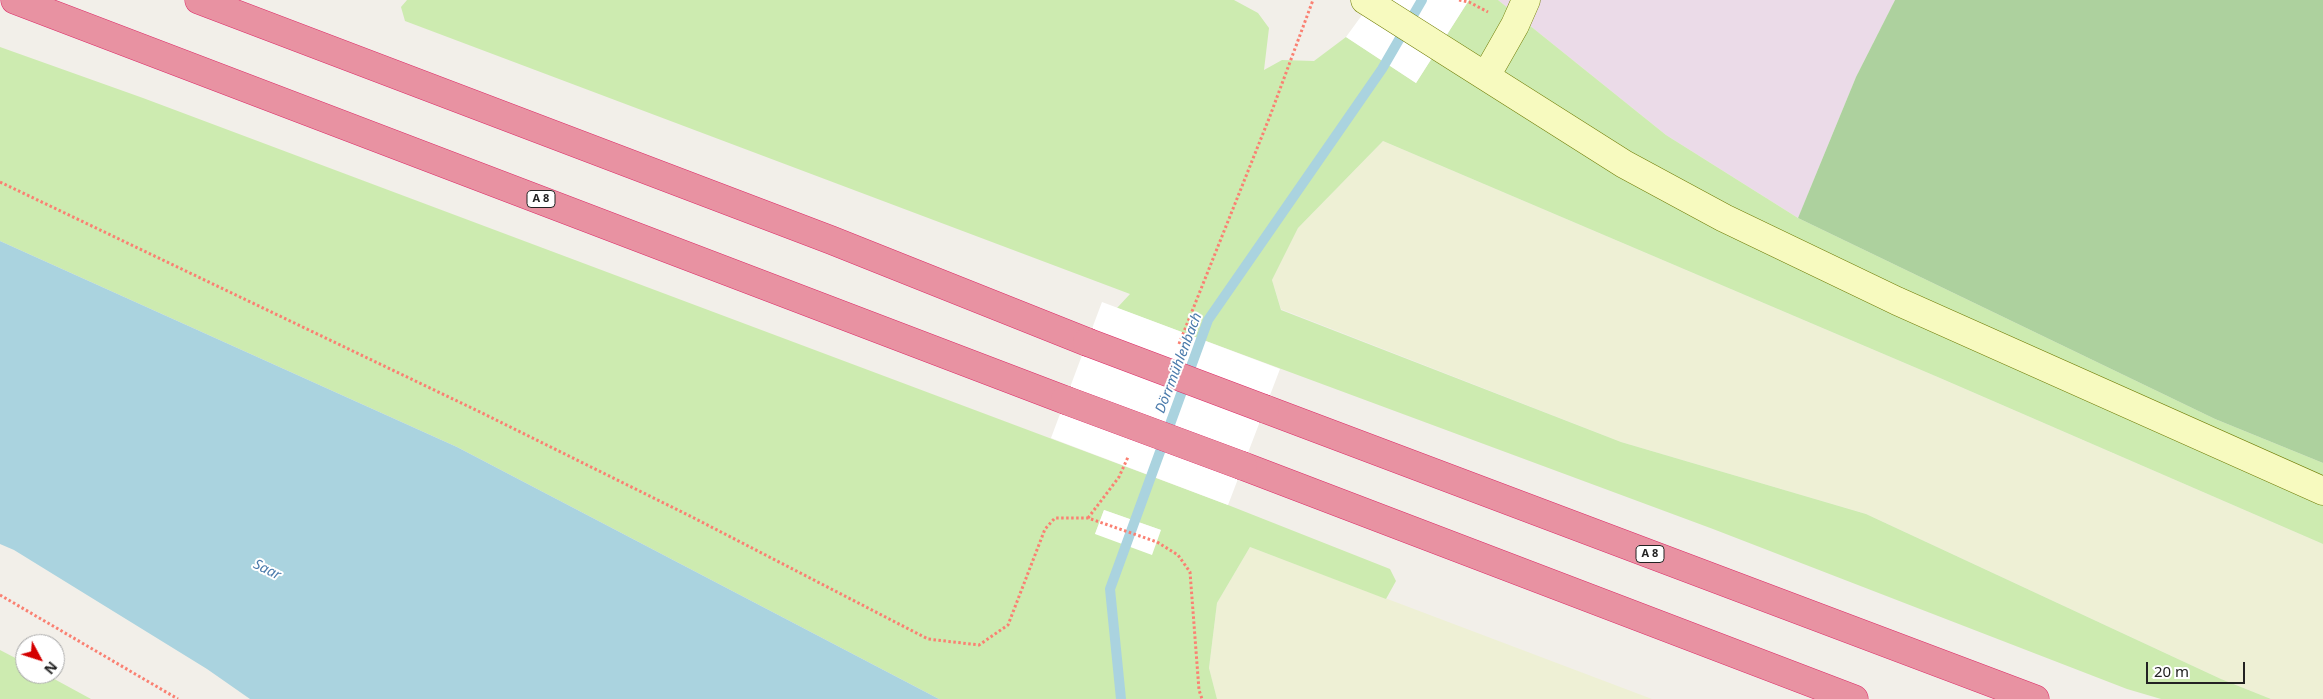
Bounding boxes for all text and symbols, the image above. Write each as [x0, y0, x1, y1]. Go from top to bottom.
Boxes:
road number: A 8 [527, 190, 555, 208]
water label: Dörrmühlenbach [1152, 310, 1206, 416]
road number: A 8 [1636, 546, 1664, 562]
water label: Saar [250, 556, 284, 584]
north arrow [15, 634, 65, 684]
scale bar [2148, 652, 2247, 684]
text: N [40, 658, 62, 679]
text: 20 m [2154, 661, 2189, 681]

